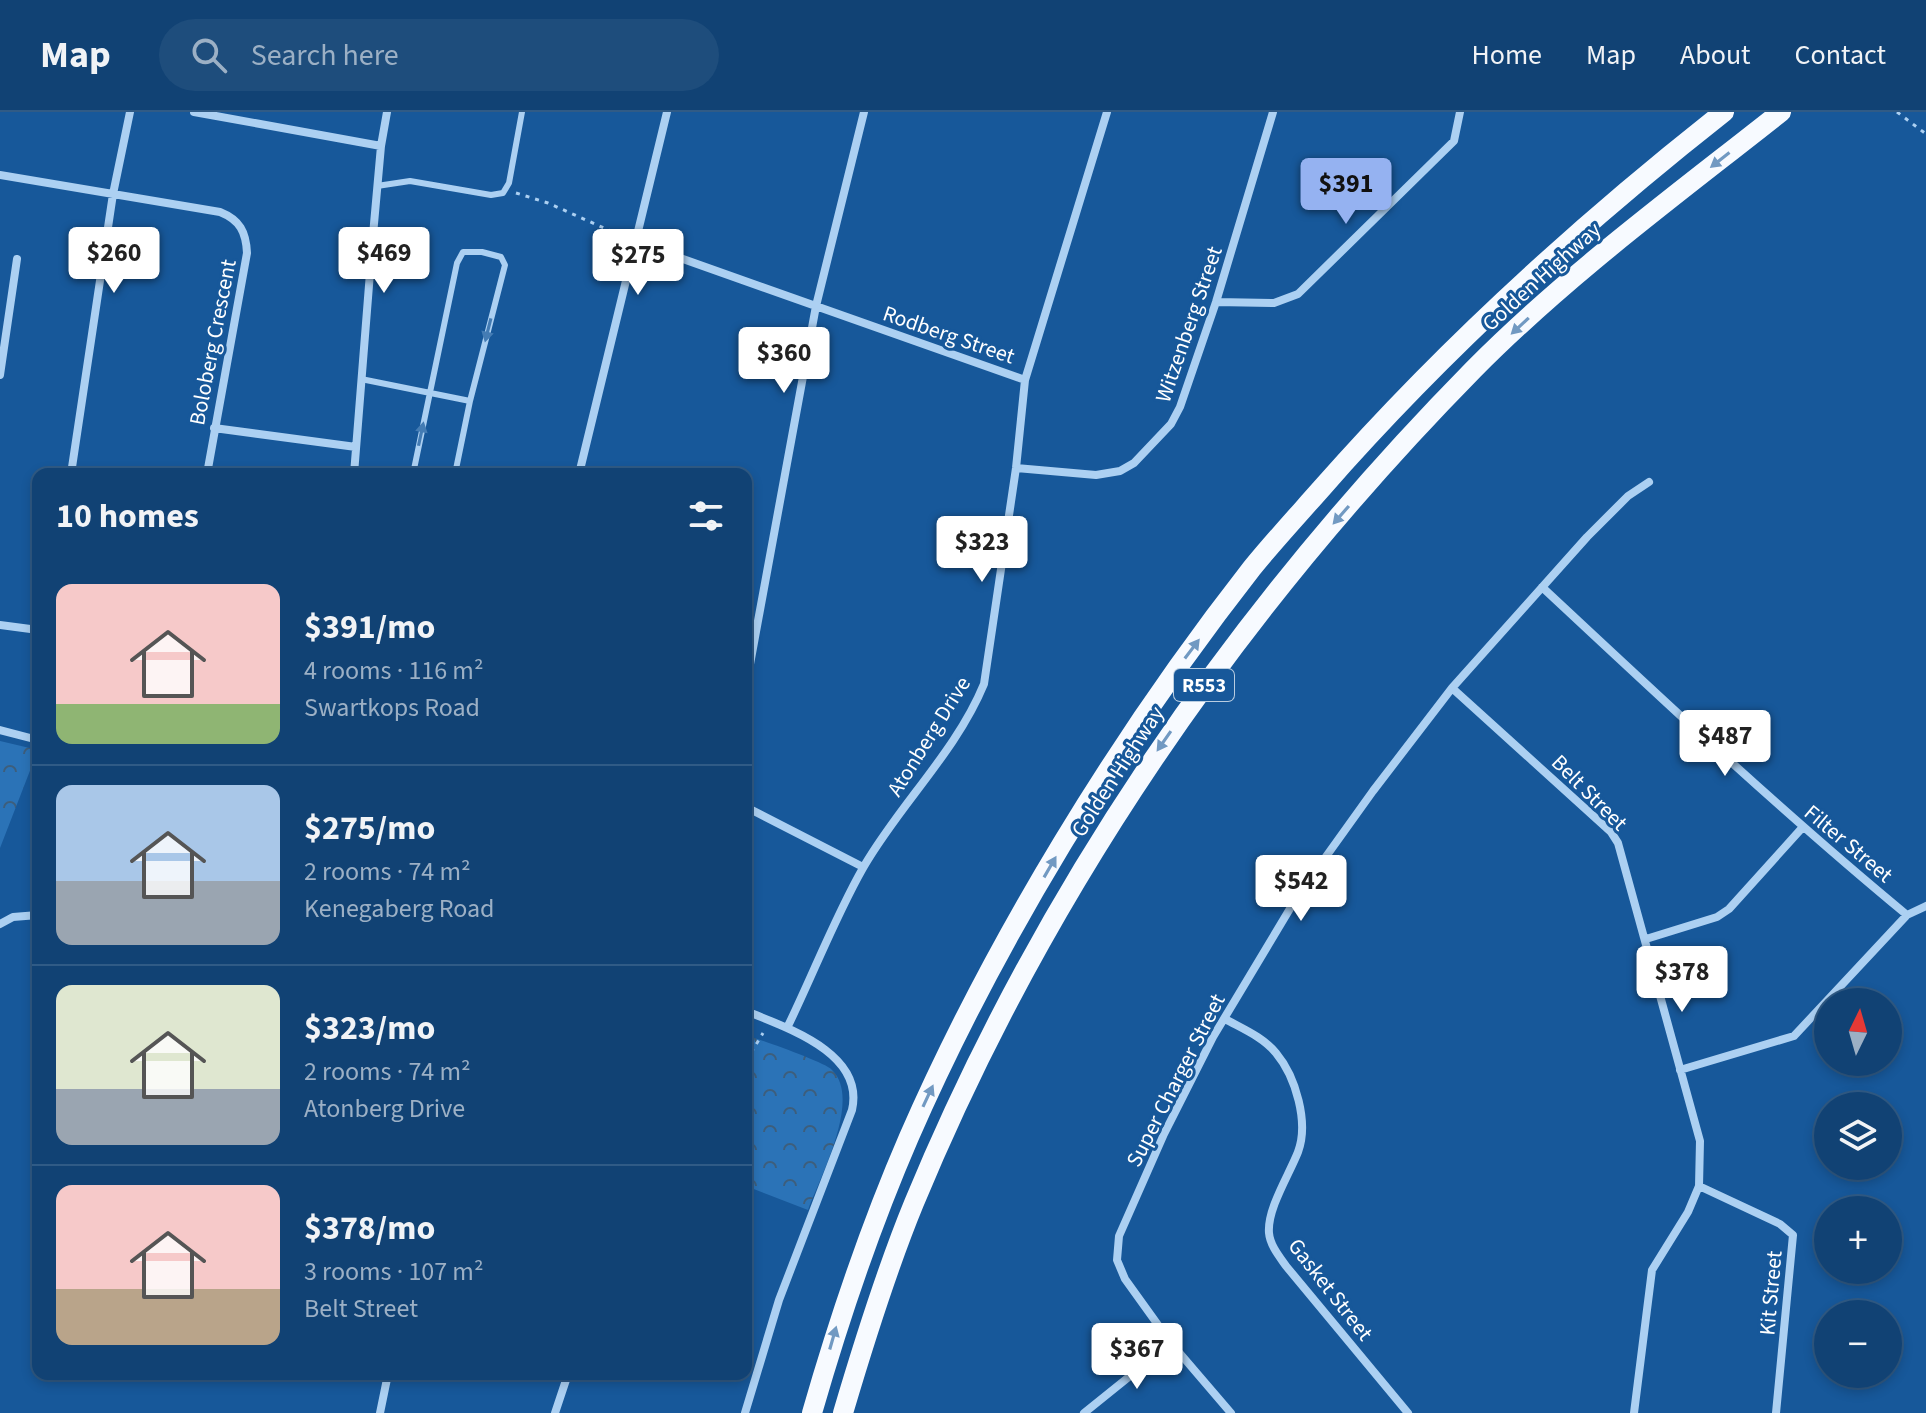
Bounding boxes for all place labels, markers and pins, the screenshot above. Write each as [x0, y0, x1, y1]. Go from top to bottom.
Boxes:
pin: $391 [1299, 158, 1393, 226]
pin: $260 [67, 227, 161, 295]
pin: $469 [337, 227, 431, 295]
pin: $275 [591, 229, 685, 297]
pin: $360 [737, 327, 831, 395]
pin: $323 [935, 516, 1029, 584]
pin: $487 [1678, 710, 1772, 778]
pin: $542 [1254, 855, 1348, 923]
pin: $378 [1635, 946, 1729, 1014]
pin: $367 [1090, 1323, 1184, 1391]

